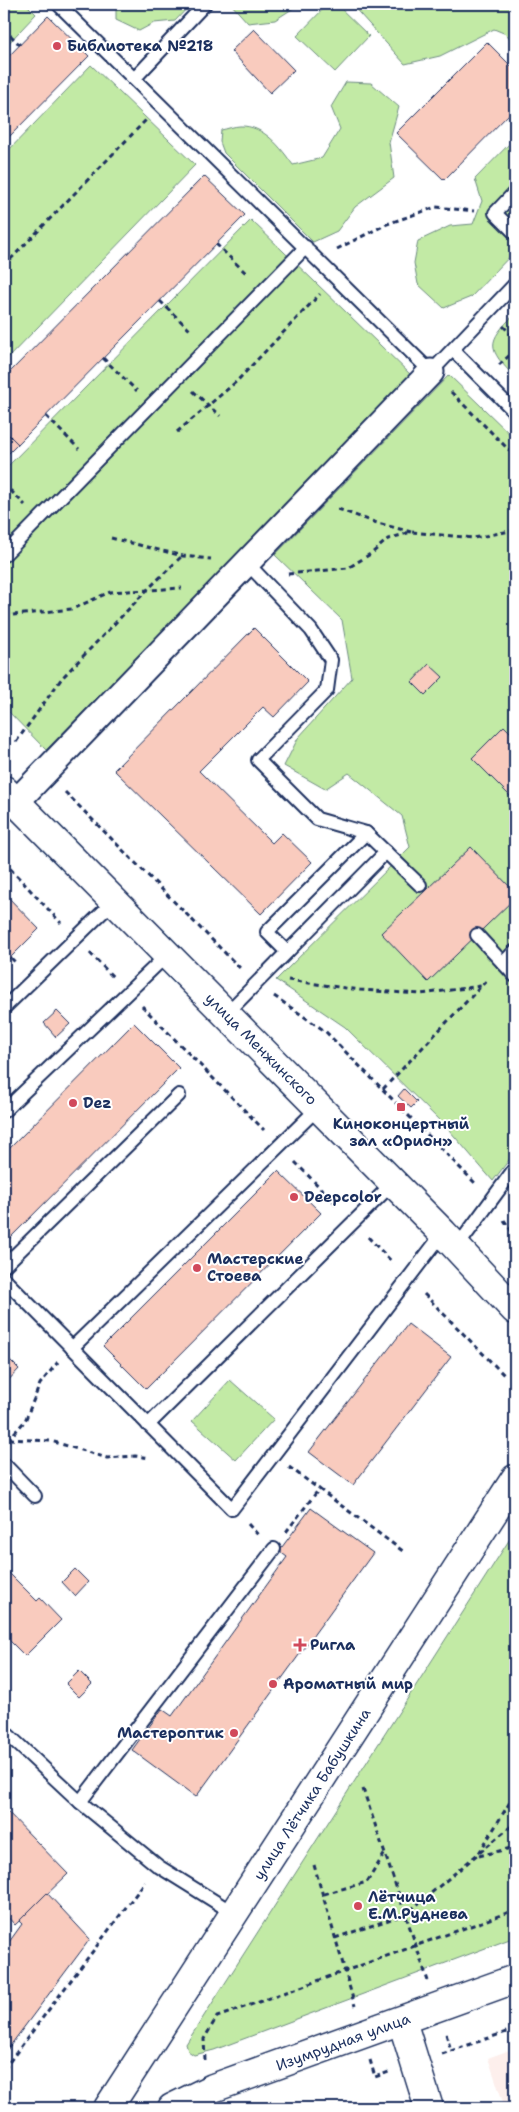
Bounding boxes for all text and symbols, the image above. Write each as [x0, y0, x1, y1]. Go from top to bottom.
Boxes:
place label: Библиотека №218 [67, 36, 213, 56]
marker: Библиотека №218 [51, 40, 63, 52]
street label: улица Менжинского [201, 989, 321, 1109]
place label: Dez [83, 1093, 112, 1113]
marker: Dez [67, 1097, 79, 1109]
marker: Киноконцертный зал «Орион» [395, 1101, 407, 1113]
place label: Киноконцертный зал «Орион» [333, 1114, 470, 1151]
place label: Deepcolor [304, 1187, 382, 1207]
marker: Deepcolor [288, 1191, 300, 1203]
place label: Мастерские Стоева [207, 1249, 303, 1286]
marker: Мастерские Стоева [191, 1262, 203, 1274]
place label: Ригла [310, 1635, 356, 1655]
marker: Ригла [294, 1639, 306, 1651]
place label: Ароматный мир [283, 1674, 413, 1694]
marker: Ароматный мир [267, 1678, 279, 1690]
street label: улица Лётчика Бабушкина [249, 1704, 376, 1884]
place label: Мастероптик [117, 1723, 225, 1743]
marker: Мастероптик [228, 1727, 240, 1739]
place label: Лётчица Е.М.Руднева [368, 1887, 469, 1924]
marker: Лётчица Е.М.Руднева [352, 1900, 364, 1912]
street label: Изумрудная улица [273, 2008, 414, 2076]

